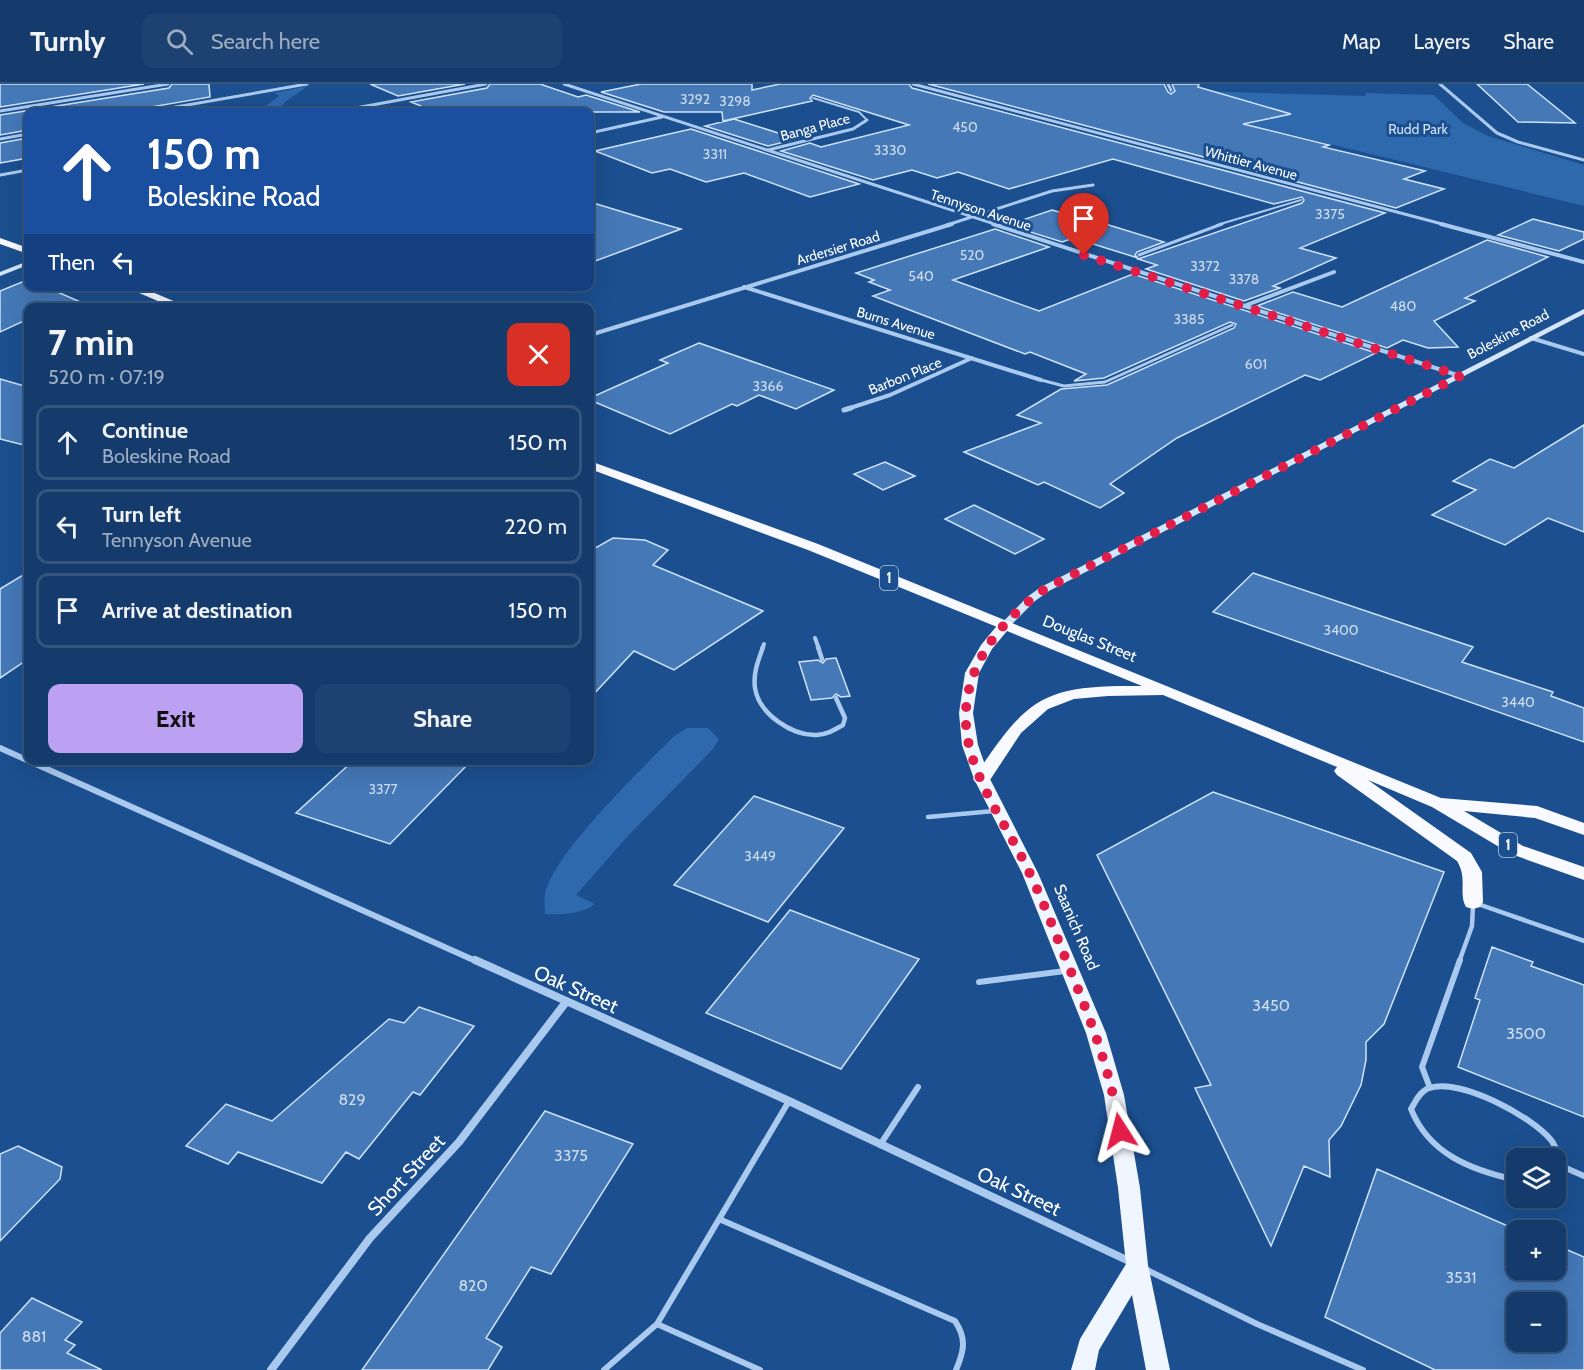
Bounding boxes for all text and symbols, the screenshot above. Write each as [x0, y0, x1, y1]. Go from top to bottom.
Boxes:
search box [142, 14, 562, 68]
text: Turnly [30, 24, 106, 58]
icon: search [163, 25, 196, 58]
text: Search here [211, 28, 320, 55]
text: Map [1342, 29, 1381, 54]
text: Layers [1414, 29, 1470, 54]
text: Share [1503, 29, 1554, 54]
house number: 3292 [680, 90, 710, 108]
house number: 3298 [719, 92, 751, 110]
street label: Banga Place [778, 109, 852, 145]
house number: 450 [952, 118, 978, 136]
park label: Rudd Park [1388, 120, 1448, 138]
text: 150 m [147, 128, 261, 180]
icon: ahead [48, 132, 126, 210]
house number: 3330 [874, 141, 906, 159]
street label: Whittier Avenue [1203, 142, 1299, 184]
house number: 3311 [703, 145, 727, 163]
text: Boleskine Road [147, 180, 321, 213]
street label: Tennyson Avenue [928, 185, 1034, 235]
pin [1058, 193, 1109, 255]
icon: arrive [1067, 202, 1100, 235]
house number: 3375 [1315, 205, 1345, 223]
street label: Ardersier Road [794, 227, 882, 269]
icon: left [107, 246, 140, 279]
house number: 520 [960, 246, 985, 264]
text: Then [48, 249, 95, 276]
house number: 3372 [1190, 257, 1220, 275]
house number: 540 [908, 267, 934, 285]
house number: 3378 [1229, 270, 1259, 288]
house number: 480 [1390, 297, 1416, 315]
street label: Burns Avenue [855, 303, 937, 343]
street label: Boleskine Road [1464, 305, 1552, 363]
house number: 3385 [1173, 310, 1205, 328]
text: 7 min [48, 320, 134, 364]
button: close [507, 323, 570, 386]
street label: Barbon Place [866, 353, 944, 399]
house number: 601 [1245, 355, 1267, 373]
text: 520 m · 07:19 [48, 365, 165, 389]
house number: 3366 [752, 377, 784, 395]
text: Continue [102, 417, 188, 444]
icon: ahead [51, 426, 84, 459]
text: 150 m [508, 429, 567, 456]
text: Boleskine Road [102, 444, 231, 468]
text: Turn left [102, 501, 181, 528]
icon: left [51, 510, 84, 543]
text: 220 m [504, 513, 567, 540]
text: Tennyson Avenue [102, 528, 252, 552]
road number: 1 [880, 566, 898, 590]
icon: arrive [51, 594, 84, 627]
text: Arrive at destination [102, 597, 292, 624]
text: 150 m [508, 597, 567, 624]
street label: Douglas Street [1040, 611, 1140, 666]
house number: 3400 [1323, 621, 1359, 639]
button: Exit [48, 684, 303, 753]
button: Share [315, 684, 570, 753]
house number: 3440 [1501, 693, 1535, 711]
house number: 3377 [368, 780, 398, 798]
road number: 1 [1499, 833, 1517, 857]
house number: 3449 [744, 847, 776, 865]
street label: Saanich Road [1050, 881, 1103, 973]
street label: Oak Street [530, 960, 622, 1018]
house number: 3450 [1252, 996, 1290, 1015]
house number: 3500 [1506, 1024, 1546, 1043]
house number: 829 [338, 1090, 366, 1109]
position arrow [1088, 1099, 1152, 1163]
street label: Short Street [362, 1129, 450, 1221]
house number: 3375 [554, 1146, 588, 1165]
map controls [1506, 1148, 1566, 1352]
button: layers [1506, 1148, 1566, 1208]
street label: Oak Street [973, 1161, 1065, 1221]
button: + [1506, 1220, 1566, 1280]
house number: 3531 [1445, 1268, 1477, 1287]
house number: 820 [458, 1276, 488, 1295]
button: − [1506, 1292, 1566, 1352]
house number: 881 [22, 1327, 46, 1346]

